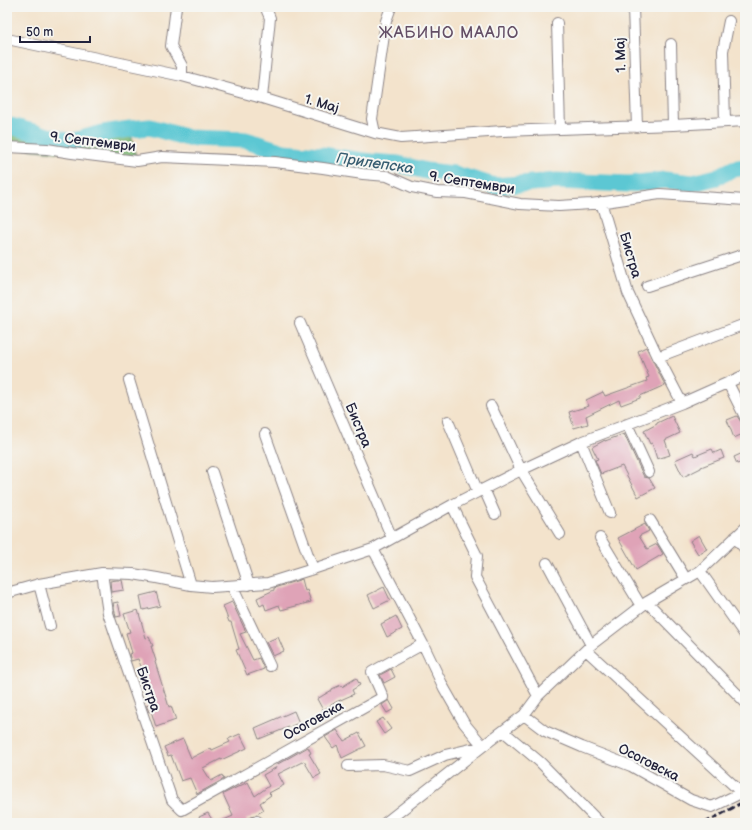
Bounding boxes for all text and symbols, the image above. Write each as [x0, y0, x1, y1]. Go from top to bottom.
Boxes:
scale bar [20, 18, 90, 44]
district label: ЖАБИНО МААЛО [379, 24, 519, 43]
text: 50 m [26, 25, 53, 40]
street label: 1. Мај [611, 37, 630, 73]
street label: 1. Мај [303, 90, 341, 117]
street label: 9. Септември [49, 128, 137, 155]
water label: Прилепска [335, 149, 415, 178]
street label: 9. Септември [428, 167, 516, 198]
street label: Бистра [616, 230, 645, 281]
street label: Бистра [342, 400, 376, 451]
street label: Бистра [133, 664, 164, 715]
street label: Осоговска [280, 697, 347, 744]
street label: Осоговска [615, 740, 683, 785]

